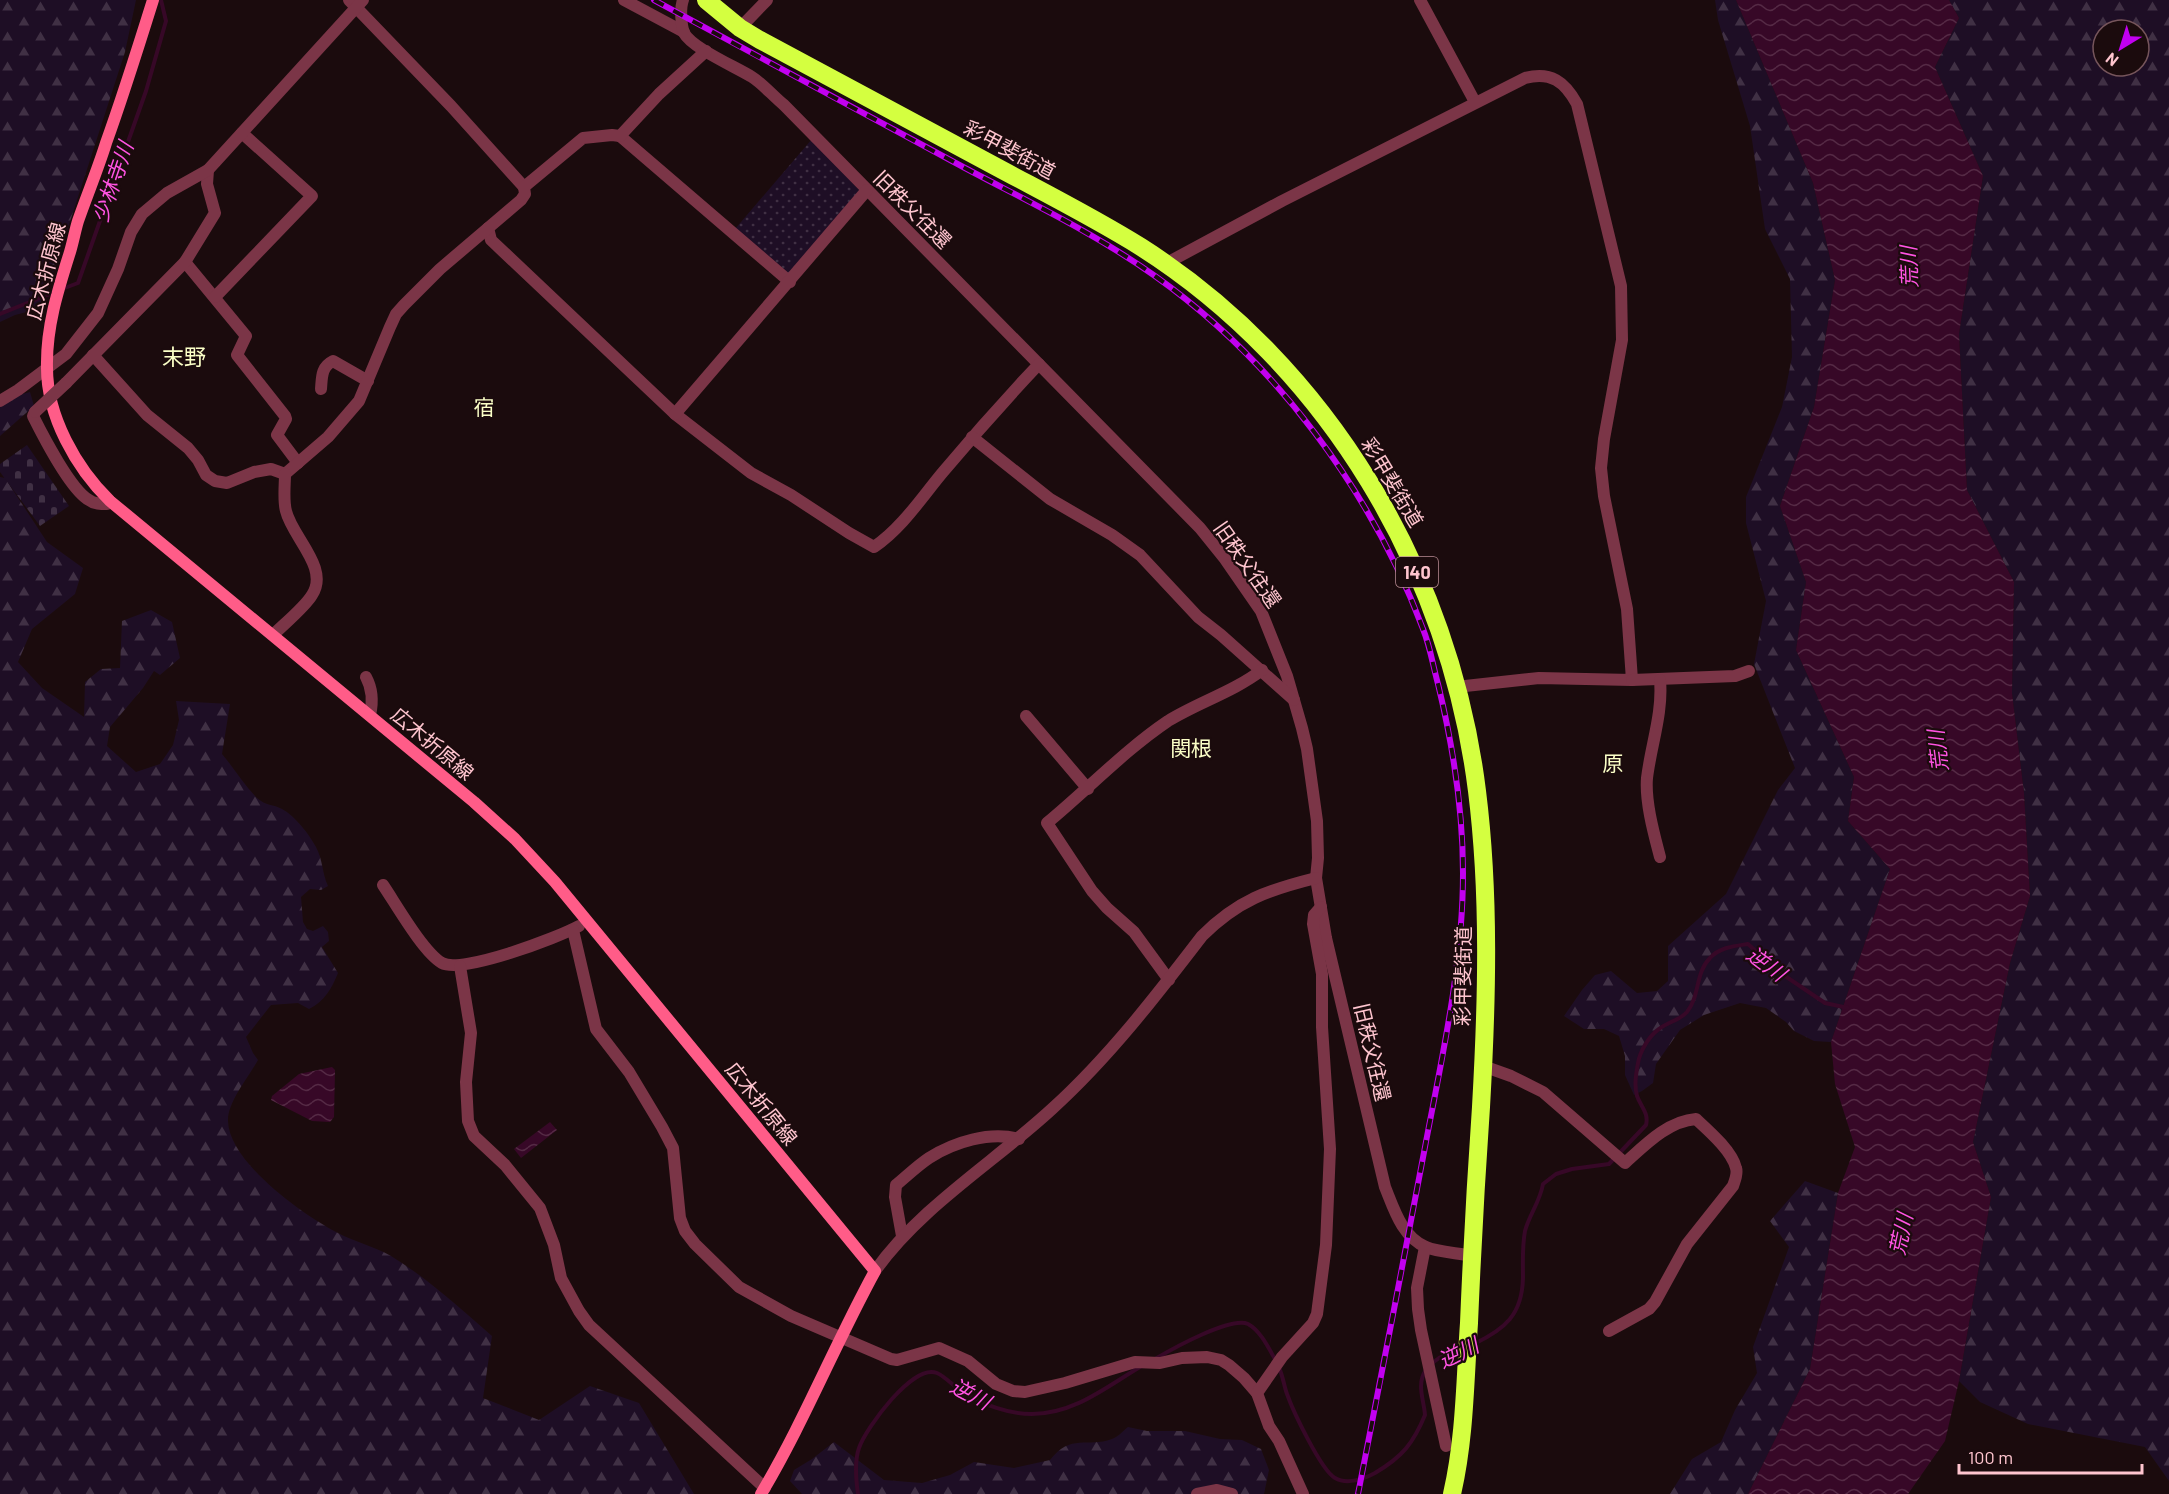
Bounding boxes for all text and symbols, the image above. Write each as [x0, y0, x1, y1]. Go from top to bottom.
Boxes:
north arrow [2091, 18, 2151, 78]
text: N [2101, 49, 2121, 71]
street label: 彩甲斐街道 [960, 115, 1060, 183]
water label: 少林寺川 [87, 136, 138, 226]
street label: 旧秩父往還 [869, 165, 957, 253]
street label: 広木折原線 [20, 220, 70, 322]
water label: 荒川 [1895, 244, 1921, 288]
district label: 末野 [162, 343, 206, 369]
district label: 宿 [474, 394, 495, 419]
street label: 彩甲斐街道 [1357, 433, 1429, 531]
street label: 旧秩父往還 [1209, 516, 1287, 612]
road number: 140 [1396, 557, 1438, 587]
street label: 広木折原線 [387, 702, 479, 784]
water label: 荒川 [1922, 727, 1952, 773]
district label: 関根 [1170, 735, 1212, 760]
district label: 原 [1603, 750, 1624, 775]
street label: 彩甲斐街道 [1449, 926, 1475, 1026]
water label: 逆川 [1743, 941, 1793, 987]
street label: 旧秩父往還 [1350, 1001, 1396, 1103]
street label: 広木折原線 [721, 1057, 803, 1149]
water label: 荒川 [1883, 1209, 1917, 1257]
water label: 逆川 [1434, 1331, 1484, 1372]
water label: 逆川 [947, 1372, 997, 1415]
scale bar [1959, 1437, 2142, 1475]
text: 100 m [1968, 1446, 2013, 1468]

